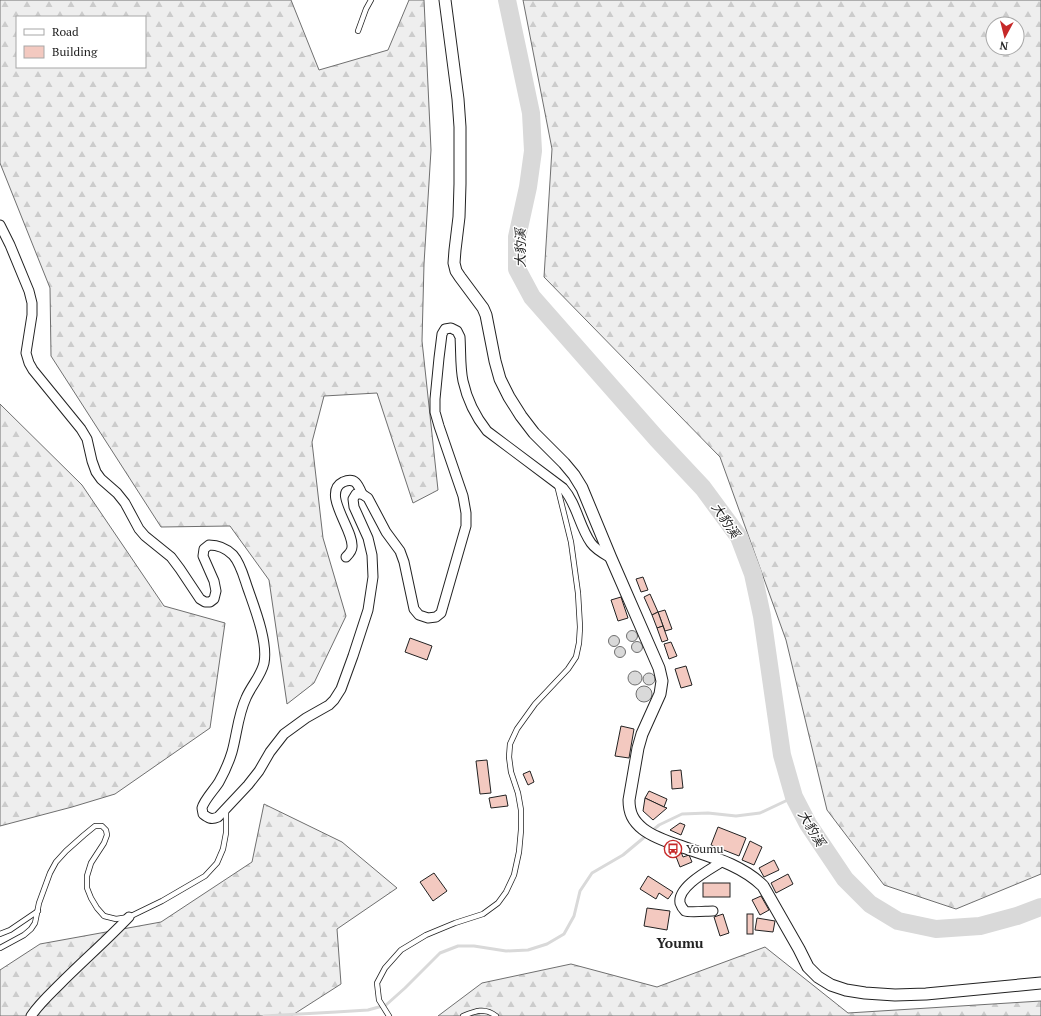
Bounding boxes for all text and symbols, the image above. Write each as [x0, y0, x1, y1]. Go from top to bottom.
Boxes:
legend [16, 16, 146, 68]
north arrow [985, 16, 1025, 56]
text: Road [52, 24, 79, 39]
text: N [998, 38, 1009, 53]
text: Building [52, 44, 98, 59]
water label: 大豹溪 [511, 227, 529, 268]
water label: 大豹溪 [708, 499, 745, 543]
water label: 大豹溪 [794, 807, 831, 851]
bus stop icon: Youmu [663, 839, 683, 859]
place label: Youmu [686, 841, 724, 856]
district label: Youmu [656, 933, 704, 952]

